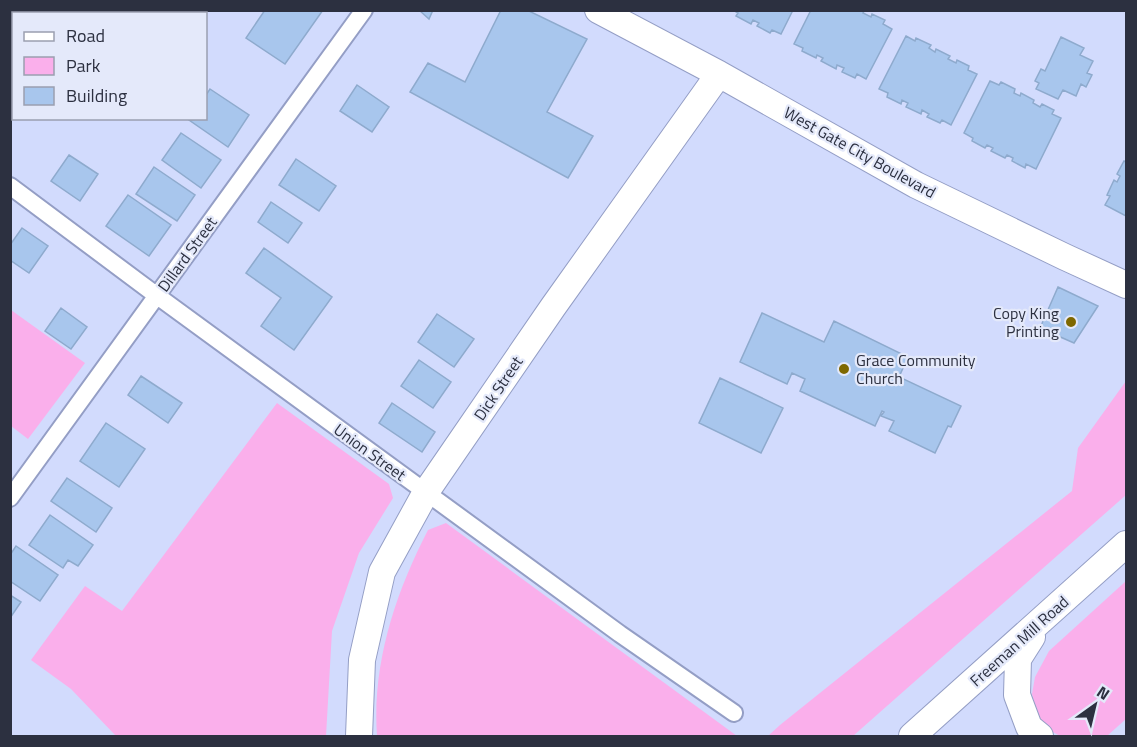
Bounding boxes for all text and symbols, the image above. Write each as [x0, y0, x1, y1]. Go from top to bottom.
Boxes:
legend [12, 12, 207, 120]
text: Road [66, 22, 105, 49]
text: Park [66, 52, 101, 79]
text: Building [66, 82, 127, 109]
street label: West Gate City Boulevard [780, 100, 940, 204]
street label: Dillard Street [151, 211, 223, 297]
place label: Copy King Printing [993, 301, 1059, 343]
marker: Copy King Printing [1064, 315, 1078, 329]
place label: Grace Community Church [856, 348, 976, 390]
street label: Dick Street [468, 351, 529, 425]
marker: Grace Community Church [837, 362, 851, 376]
street label: Union Street [329, 418, 411, 487]
street label: Freeman Mill Road [964, 590, 1074, 692]
north arrow [1065, 675, 1125, 735]
text: N [1092, 680, 1115, 706]

